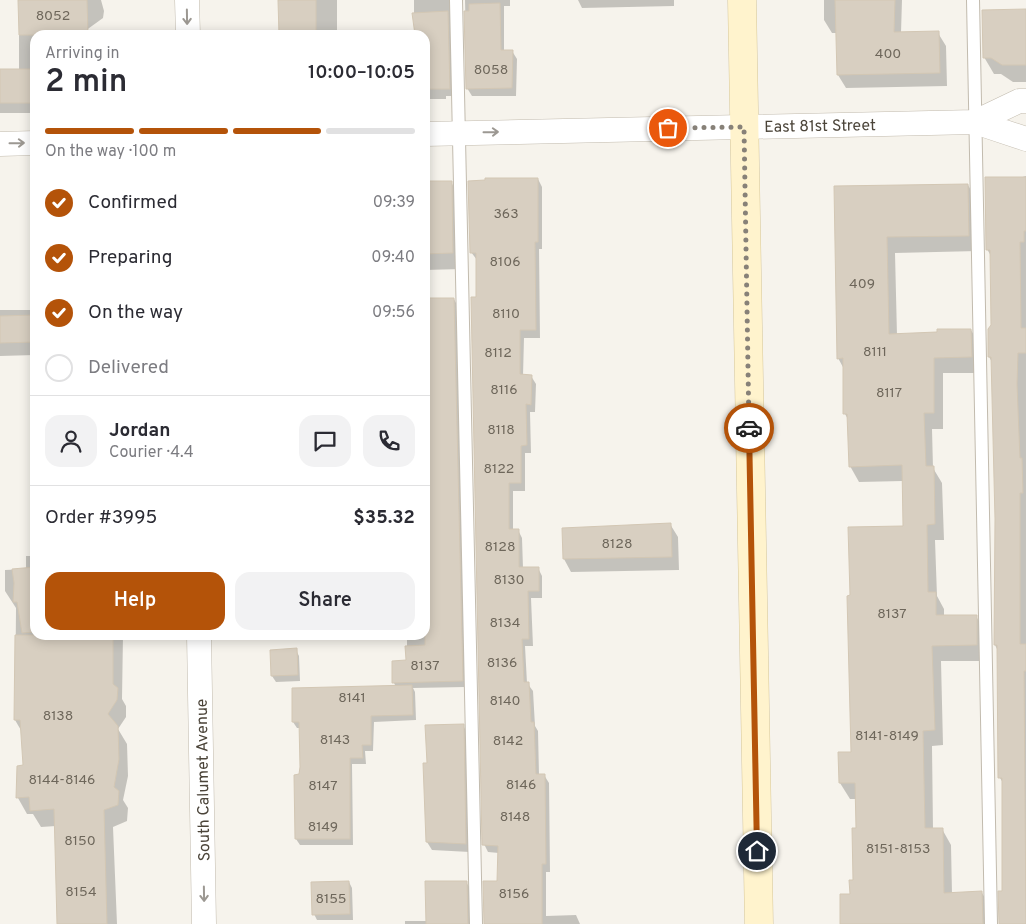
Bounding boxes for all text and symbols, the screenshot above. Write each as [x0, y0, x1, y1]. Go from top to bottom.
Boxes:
house number: 8052 [36, 8, 70, 25]
one-way arrow [182, 9, 192, 25]
text: Arriving in [45, 44, 120, 64]
house number: 400 [875, 46, 901, 63]
text: 10:00–10:05 [308, 61, 415, 85]
house number: 8058 [474, 62, 508, 79]
text: 2 min [45, 63, 127, 103]
pin [647, 107, 689, 149]
icon: bag [654, 114, 682, 142]
street label: East 81st Street [764, 116, 876, 138]
one-way arrow [482, 127, 499, 137]
one-way arrow [9, 139, 25, 148]
text: On the way · 100 m [45, 142, 176, 162]
icon: check [45, 189, 73, 217]
text: Confirmed [88, 191, 178, 215]
text: 09:39 [373, 193, 415, 213]
house number: 363 [493, 206, 519, 223]
icon: check [45, 244, 73, 272]
text: Preparing [88, 246, 172, 270]
text: 09:40 [371, 248, 415, 268]
house number: 8106 [489, 254, 521, 271]
house number: 409 [849, 276, 875, 293]
icon: check [45, 299, 73, 327]
text: On the way [88, 301, 183, 325]
text: 09:56 [372, 303, 415, 323]
house number: 8110 [492, 306, 520, 323]
house number: 8111 [863, 344, 887, 361]
house number: 8112 [484, 345, 512, 362]
text: Delivered [88, 356, 169, 380]
house number: 8116 [490, 382, 518, 399]
house number: 8117 [876, 385, 902, 402]
courier [724, 403, 774, 453]
icon: car [735, 414, 763, 442]
button: person [45, 415, 97, 467]
button: chat [299, 415, 351, 467]
button: phone [363, 415, 415, 467]
text: Jordan [109, 419, 171, 443]
house number: 8118 [487, 422, 515, 439]
text: Courier · 4.4 [109, 443, 194, 463]
house number: 8122 [484, 461, 514, 478]
text: Order #3995 [45, 506, 157, 530]
text: $35.32 [353, 506, 415, 530]
house number: 8128 [602, 536, 632, 553]
house number: 8128 [485, 539, 515, 556]
button: Help [45, 572, 225, 630]
button: Share [235, 572, 415, 630]
house number: 8130 [493, 572, 525, 589]
house number: 8137 [877, 606, 907, 623]
house number: 8134 [490, 615, 520, 632]
house number: 8136 [487, 655, 517, 672]
house number: 8137 [410, 658, 440, 675]
house number: 8141 [338, 690, 366, 707]
house number: 8140 [489, 693, 521, 710]
street label: South Calumet Avenue [193, 698, 215, 861]
house number: 8138 [43, 708, 73, 725]
house number: 8141-8149 [855, 728, 919, 745]
house number: 8143 [320, 732, 350, 749]
house number: 8142 [493, 733, 523, 750]
house number: 8144-8146 [29, 772, 95, 789]
house number: 8146 [506, 777, 536, 794]
house number: 8147 [308, 778, 338, 795]
house number: 8148 [500, 809, 530, 826]
house number: 8149 [308, 819, 338, 836]
pin [736, 830, 778, 872]
house number: 8150 [64, 833, 96, 850]
icon: home [743, 837, 771, 865]
house number: 8151-8153 [866, 841, 930, 858]
house number: 8154 [65, 884, 97, 901]
one-way arrow [199, 885, 209, 901]
house number: 8156 [499, 886, 529, 903]
house number: 8155 [315, 891, 347, 908]

